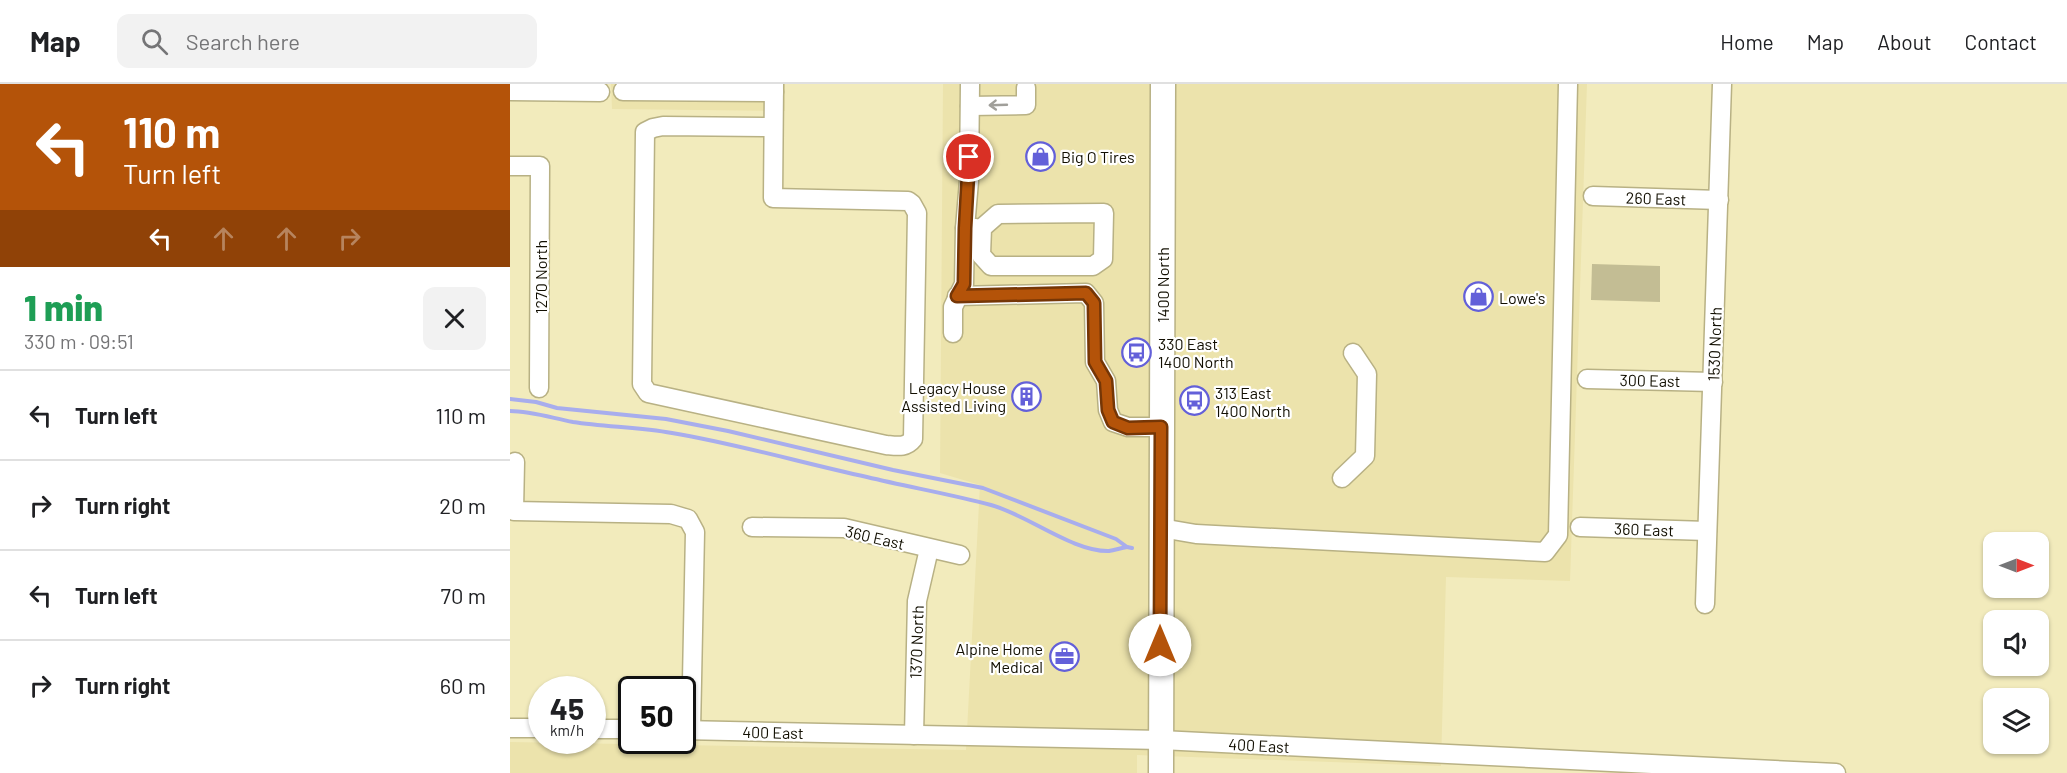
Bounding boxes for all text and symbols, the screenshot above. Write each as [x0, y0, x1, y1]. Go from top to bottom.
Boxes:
search box [117, 14, 537, 68]
text: Map [30, 24, 81, 58]
icon: search [138, 25, 171, 58]
text: Search here [186, 28, 300, 54]
text: Home [1720, 29, 1774, 54]
text: Map [1807, 29, 1844, 54]
text: About [1877, 29, 1932, 54]
text: Contact [1965, 29, 2037, 54]
one-way arrow [989, 100, 1009, 111]
text: 110 m [123, 106, 220, 156]
icon: left [24, 108, 102, 186]
pin [943, 131, 994, 182]
icon: arrive [952, 140, 985, 173]
shop icon: Big O Tires [1024, 140, 1056, 172]
place label: Big O Tires [1061, 147, 1135, 166]
text: Turn left [123, 157, 221, 189]
street label: 260 East [1625, 187, 1687, 209]
icon: left [144, 222, 177, 255]
icon: ahead [207, 222, 240, 255]
icon: ahead [270, 222, 303, 255]
icon: right [333, 222, 366, 255]
street label: 1270 North [531, 240, 550, 314]
street label: 1400 North [1153, 247, 1172, 323]
shop icon: Lowe's [1462, 281, 1494, 313]
text: 1 min [24, 285, 103, 328]
button: close [423, 287, 486, 350]
place label: Lowe's [1499, 288, 1545, 307]
street label: 1530 North [1703, 307, 1725, 381]
text: 330 m · 09:51 [24, 329, 134, 353]
place label: 330 East 1400 North [1158, 334, 1234, 371]
bus stop icon: 330 East 1400 North [1121, 336, 1153, 368]
street label: 300 East [1619, 370, 1681, 390]
place label: Legacy House Assisted Living [901, 378, 1006, 415]
building icon: Legacy House Assisted Living [1011, 380, 1043, 412]
place label: 313 East 1400 North [1215, 383, 1291, 420]
bus stop icon: 313 East 1400 North [1178, 385, 1210, 417]
icon: left [24, 399, 57, 432]
text: Turn left [75, 402, 158, 428]
text: 110 m [436, 402, 486, 428]
icon: right [24, 489, 57, 522]
text: Turn right [75, 492, 170, 518]
text: 20 m [439, 492, 486, 518]
street label: 360 East [1614, 518, 1674, 540]
street label: 360 East [844, 521, 906, 553]
north arrow [1983, 532, 2049, 598]
map controls [1983, 532, 2049, 754]
icon: left [24, 579, 57, 612]
text: Turn left [75, 582, 158, 608]
text: 70 m [441, 582, 486, 608]
street label: 1370 North [905, 605, 927, 679]
button: sound [1983, 610, 2049, 676]
position arrow [1128, 613, 1192, 677]
place label: Alpine Home Medical [956, 639, 1043, 676]
office icon: Alpine Home Medical [1048, 641, 1080, 673]
icon: right [24, 669, 57, 702]
text: Turn right [75, 672, 170, 698]
text: 60 m [440, 672, 486, 698]
speed limit sign: 50 [618, 676, 696, 754]
button: layers [1983, 688, 2049, 754]
text: 45 [550, 690, 584, 726]
text: km/h [550, 721, 584, 739]
street label: 400 East [742, 722, 804, 742]
street label: 400 East [1228, 734, 1290, 756]

